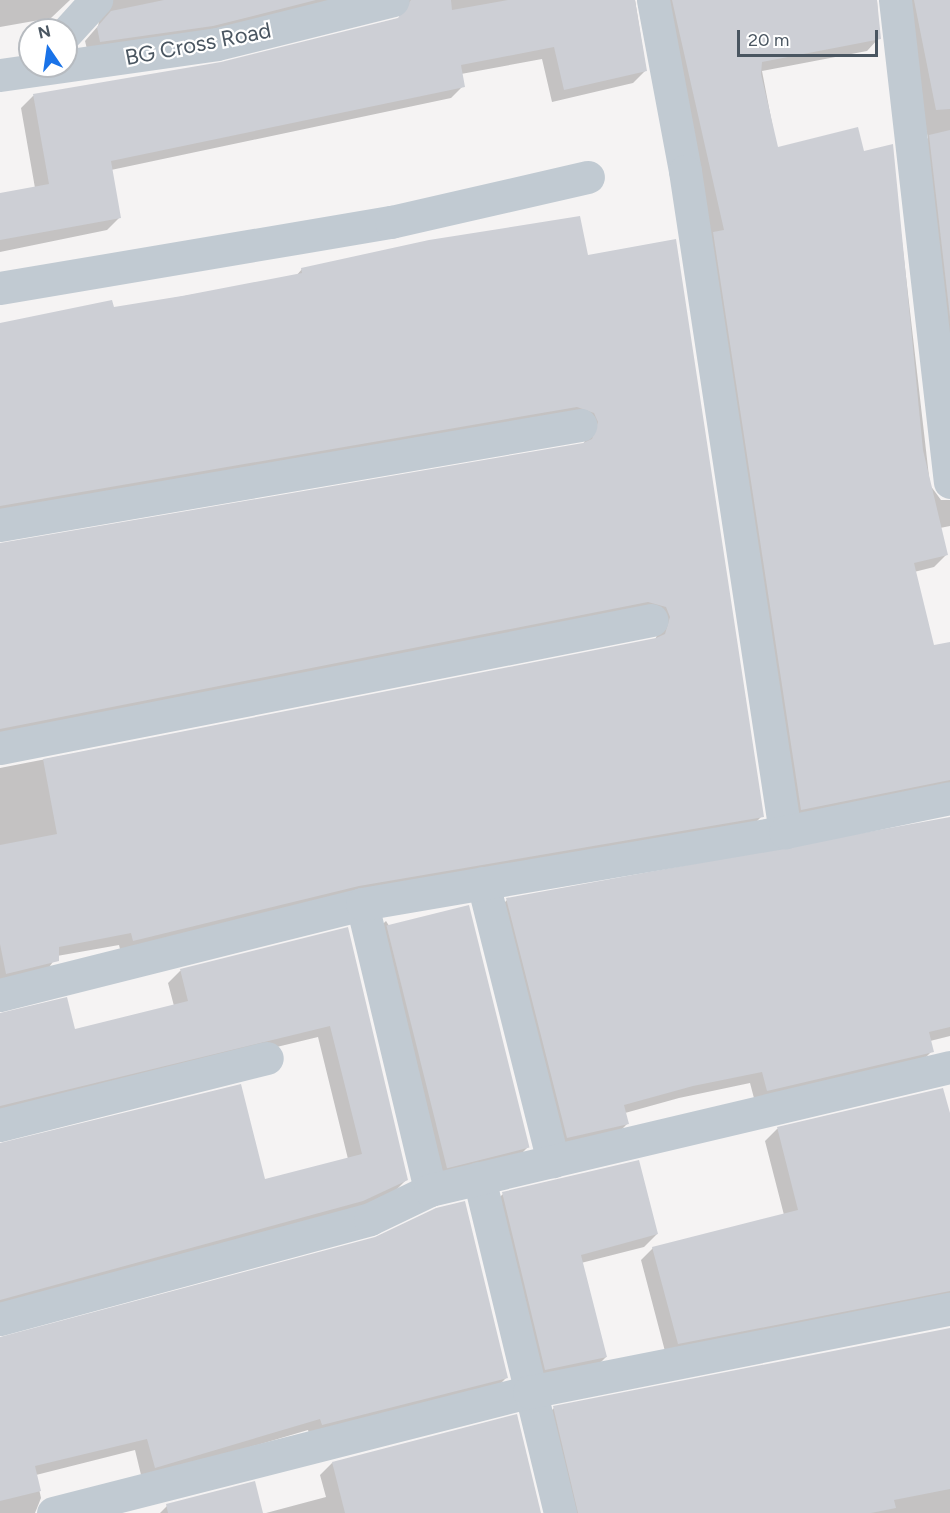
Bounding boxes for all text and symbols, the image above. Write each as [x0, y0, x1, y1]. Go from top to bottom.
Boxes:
street label: BG Cross Road [123, 17, 273, 71]
north arrow [18, 18, 78, 78]
scale bar [740, 18, 881, 56]
text: N [36, 21, 52, 43]
text: 20 m [748, 29, 789, 51]

